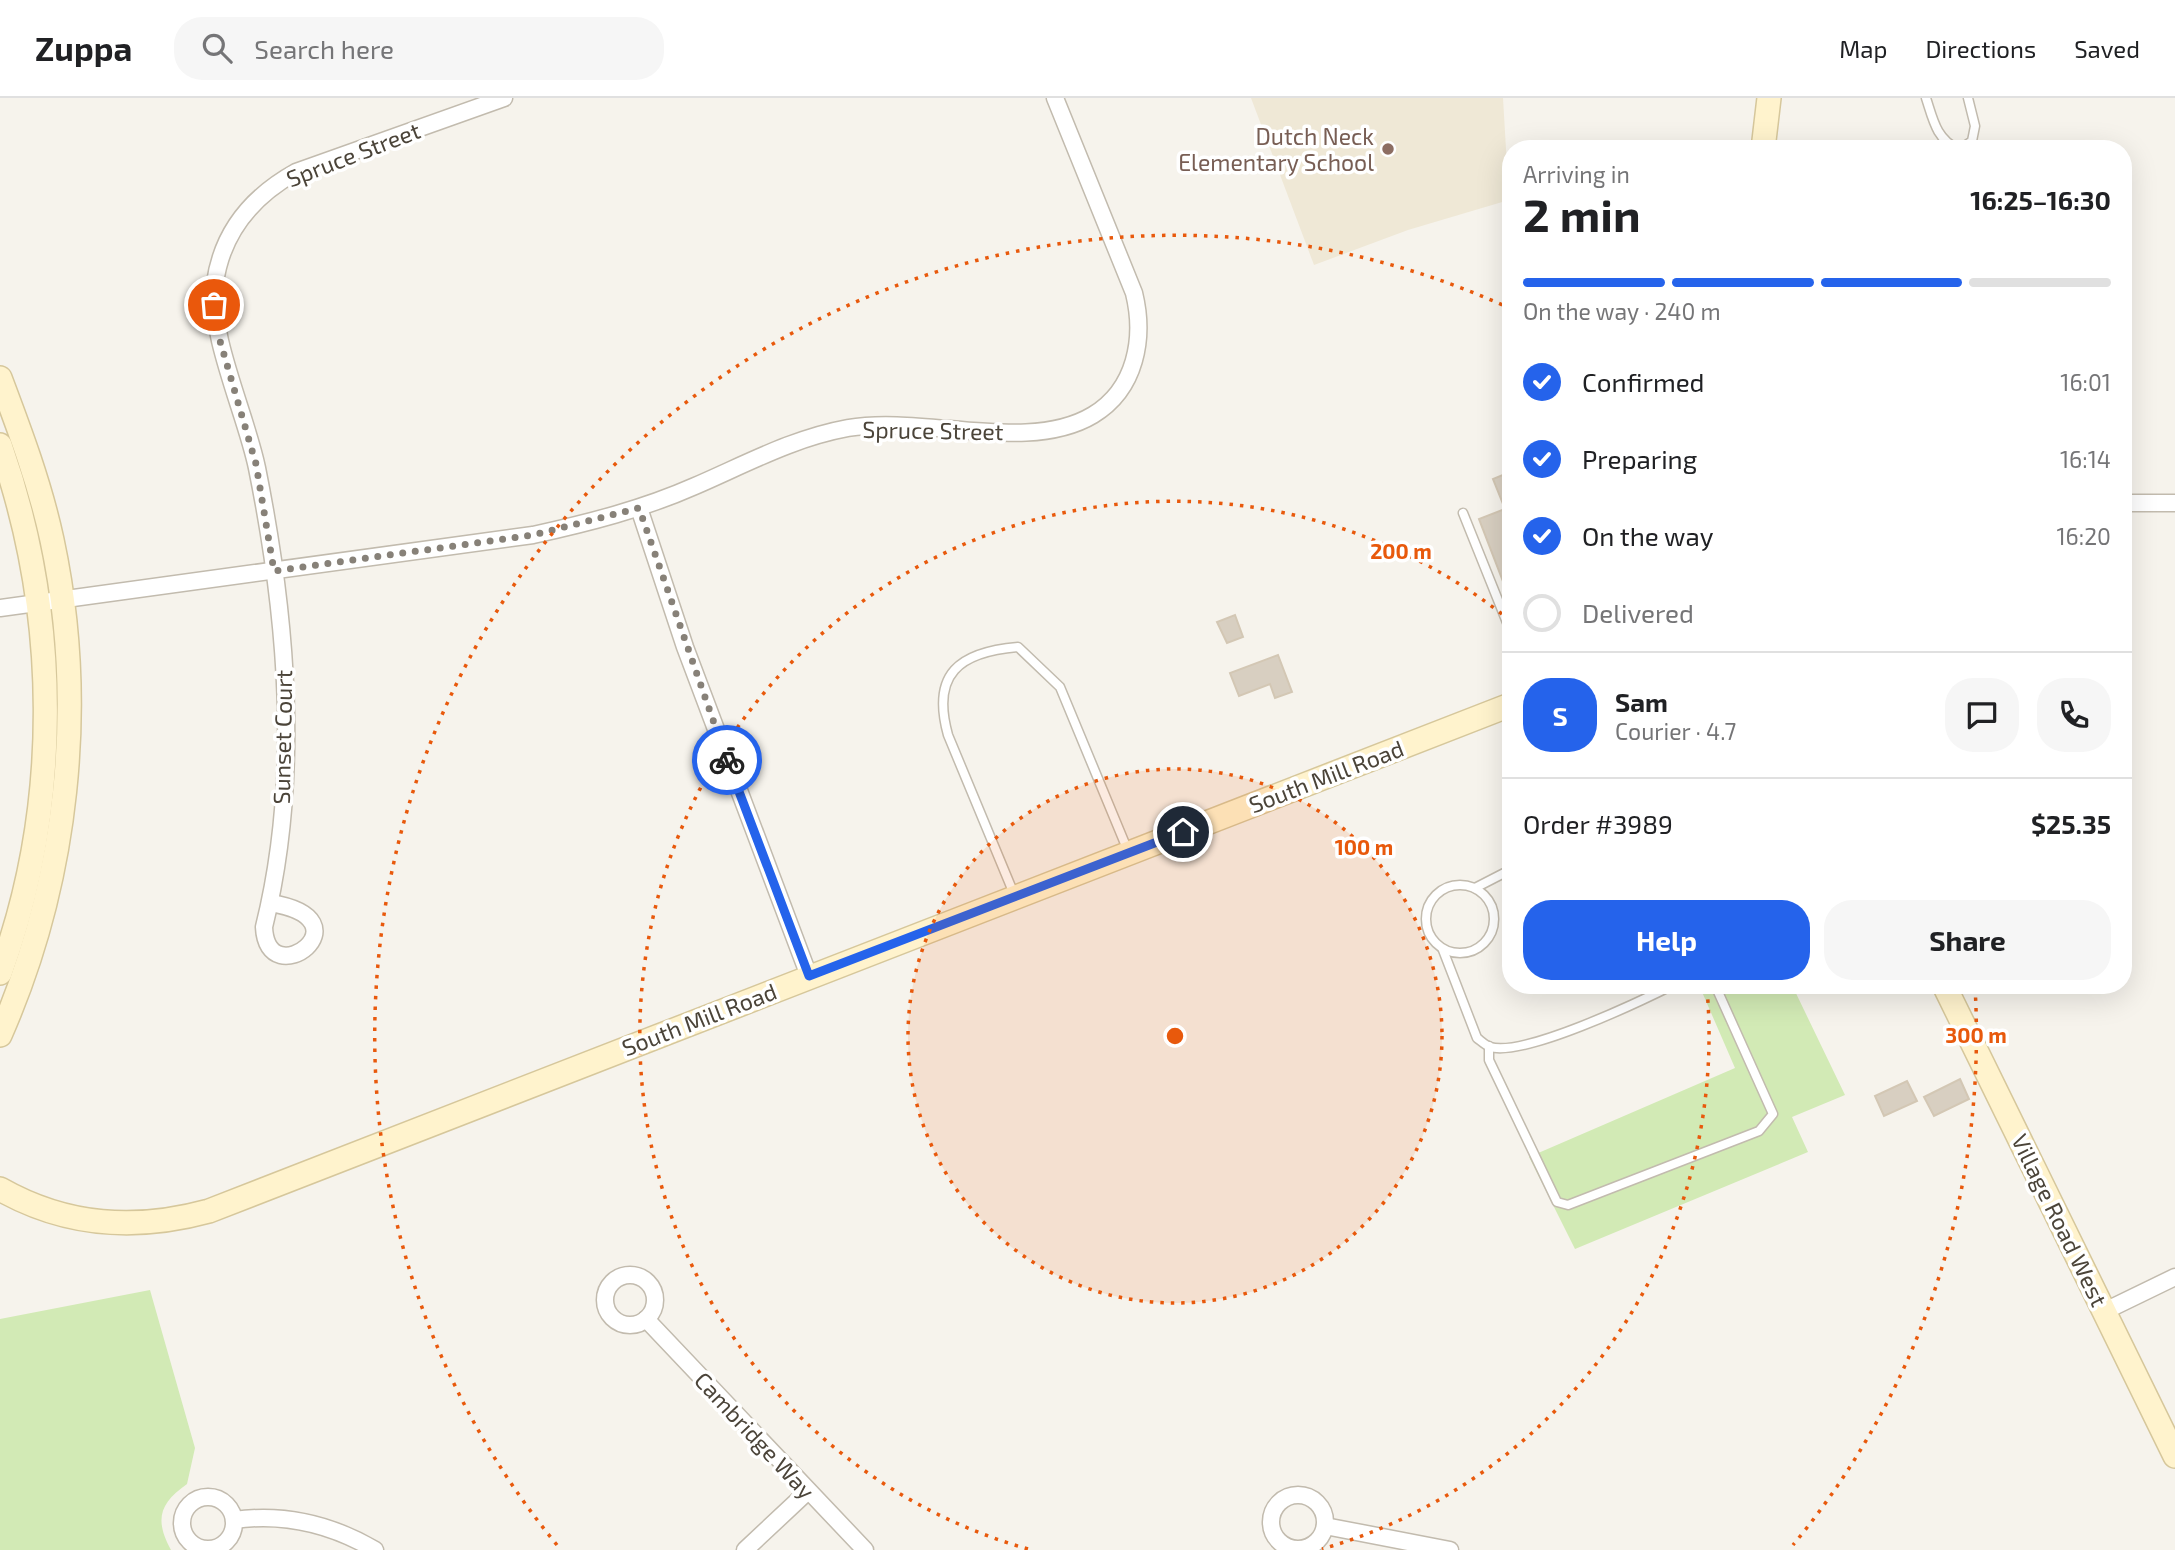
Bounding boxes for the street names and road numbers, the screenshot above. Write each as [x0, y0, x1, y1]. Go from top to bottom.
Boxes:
street label: Spruce Street [282, 116, 424, 192]
street label: Spruce Street [862, 415, 1004, 445]
street label: Sunset Court [267, 669, 297, 805]
street label: South Mill Road [1245, 734, 1407, 818]
street label: South Mill Road [618, 977, 780, 1061]
street label: Village Road West [2006, 1129, 2114, 1311]
street label: Cambridge Way [689, 1366, 821, 1504]

